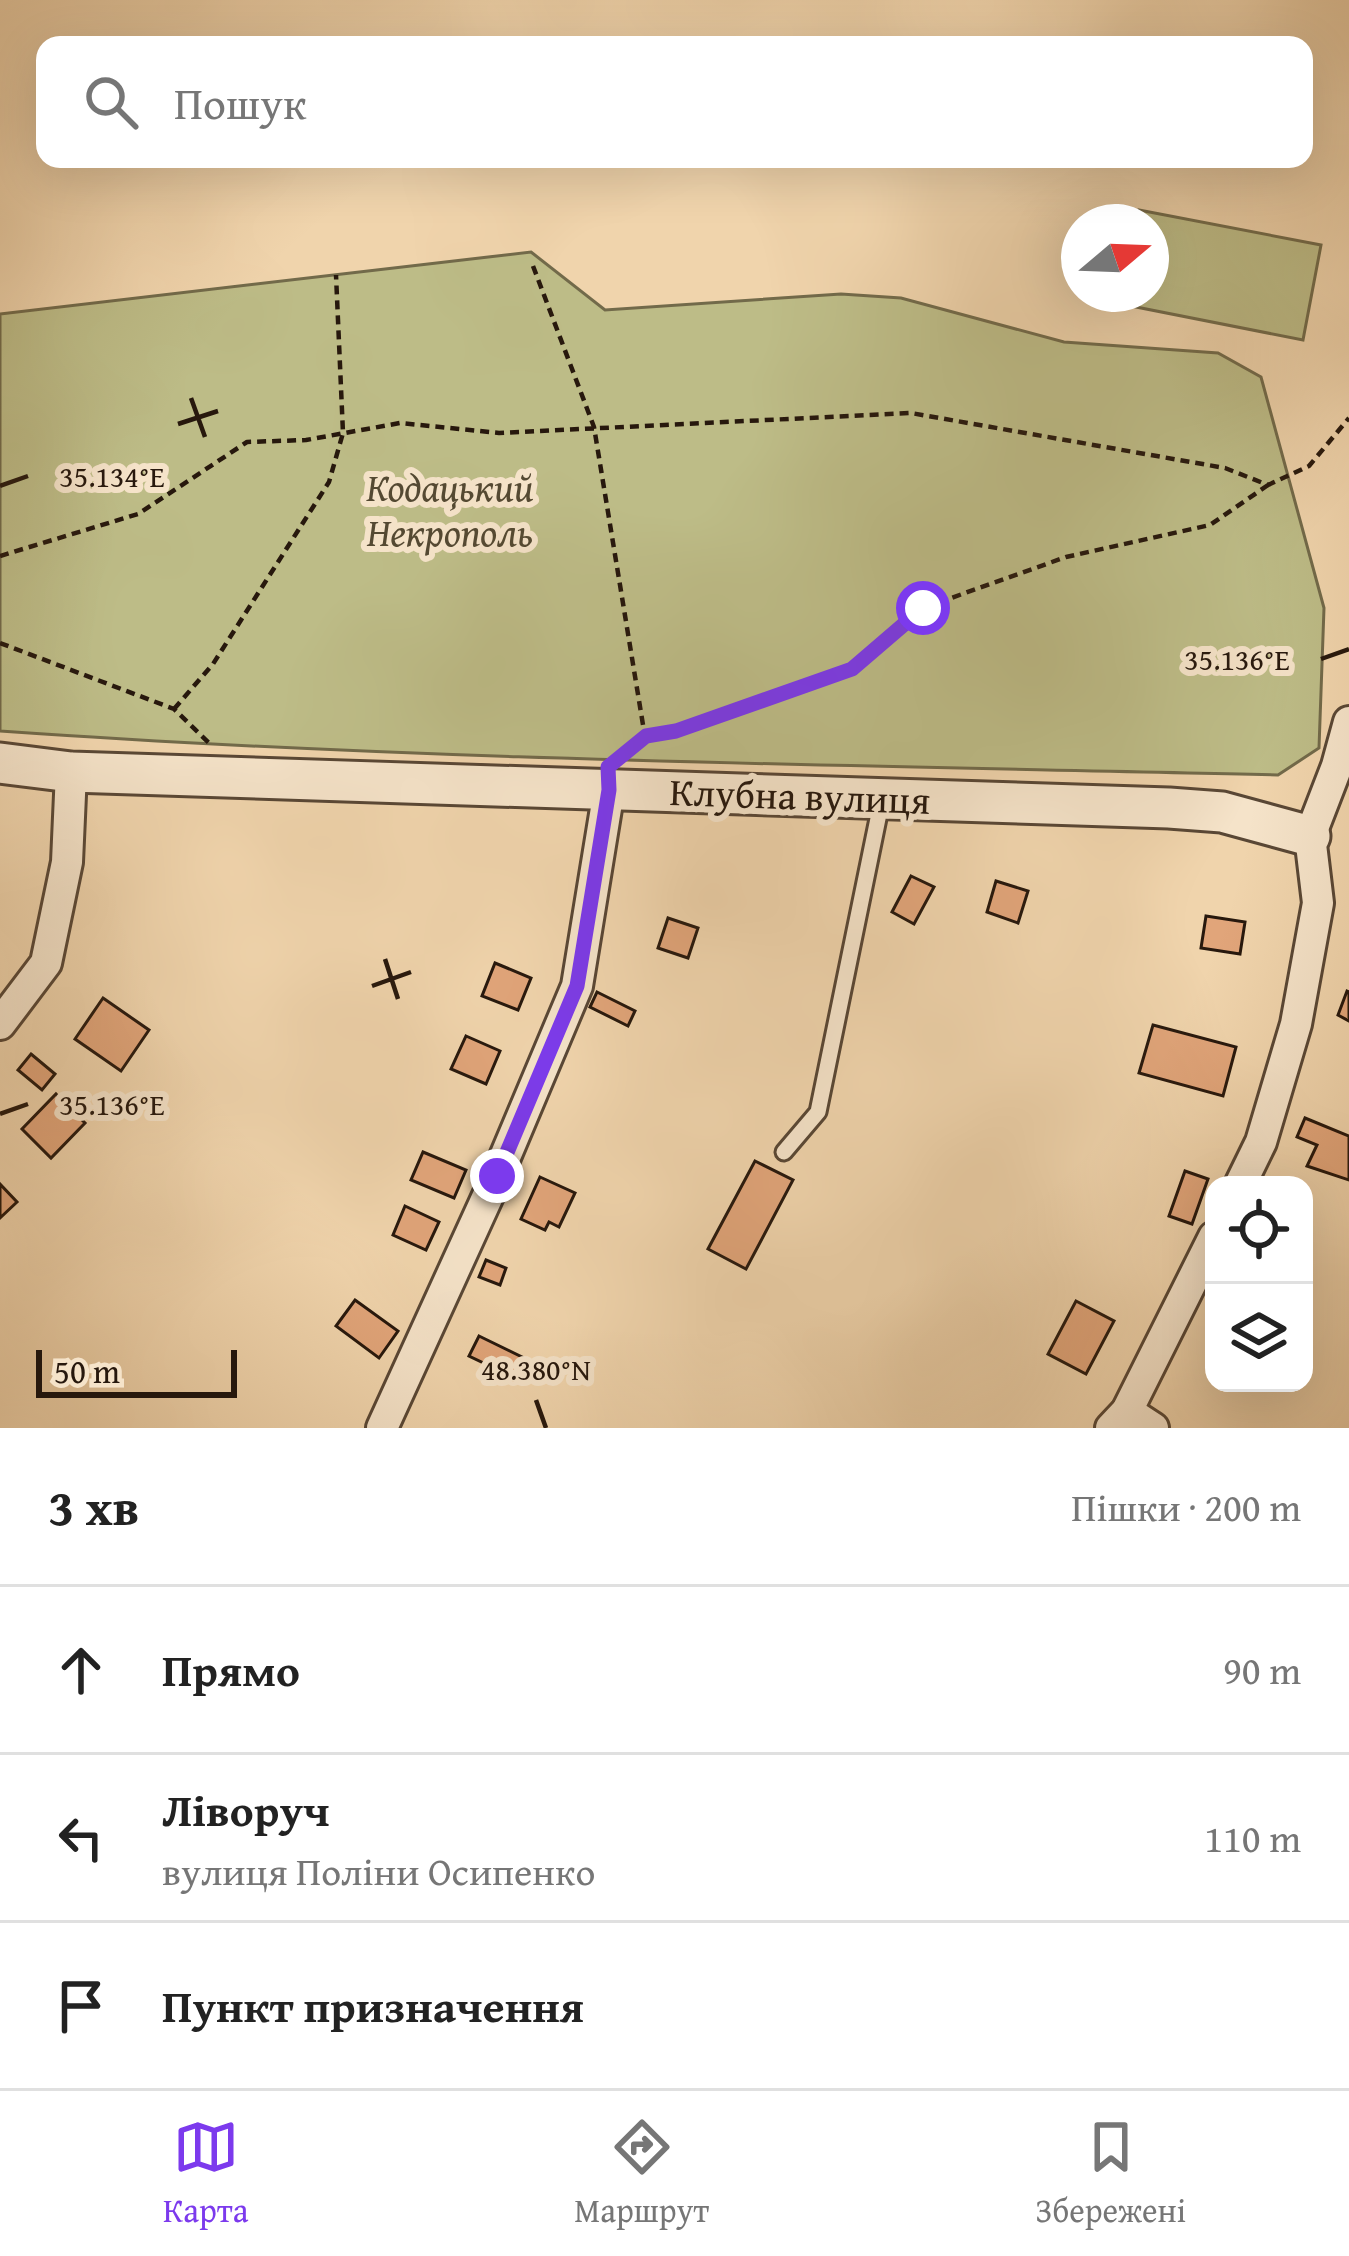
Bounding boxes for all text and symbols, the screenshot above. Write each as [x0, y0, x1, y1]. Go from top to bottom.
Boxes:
search box [36, 36, 1313, 168]
icon: search [78, 69, 144, 135]
text: Пошук [174, 70, 307, 135]
north arrow [1061, 204, 1169, 312]
text: 35.134°E [59, 454, 165, 498]
park label: Кодацький Некрополь [366, 458, 534, 560]
route start [896, 581, 950, 635]
text: 35.136°E [1184, 637, 1290, 681]
street label: Клубна вулиця [669, 762, 931, 828]
text: 35.136°E [59, 1082, 165, 1126]
route end [470, 1149, 524, 1203]
map controls [1205, 1176, 1313, 1392]
button: locate [1205, 1176, 1313, 1284]
button: layers [1205, 1284, 1313, 1392]
scale bar [36, 1344, 237, 1397]
text: 50 m [54, 1347, 120, 1395]
text: 48.380°N [481, 1347, 591, 1391]
text: 3 хв [48, 1469, 139, 1544]
text: Пішки · 200 m [1071, 1478, 1301, 1535]
icon: ahead [48, 1637, 114, 1703]
text: Прямо [162, 1637, 300, 1702]
text: 90 m [1223, 1641, 1301, 1698]
text: Ліворуч [162, 1777, 330, 1842]
icon: left [48, 1805, 114, 1871]
text: 110 m [1204, 1809, 1301, 1866]
text: вулиця Поліни Осипенко [162, 1842, 595, 1899]
icon: arrive [48, 1973, 114, 2039]
text: Пункт призначення [162, 1973, 584, 2038]
tab: Карта [163, 2114, 248, 2234]
tab: Маршрут [574, 2114, 709, 2234]
tab: Збережені [1035, 2114, 1186, 2234]

